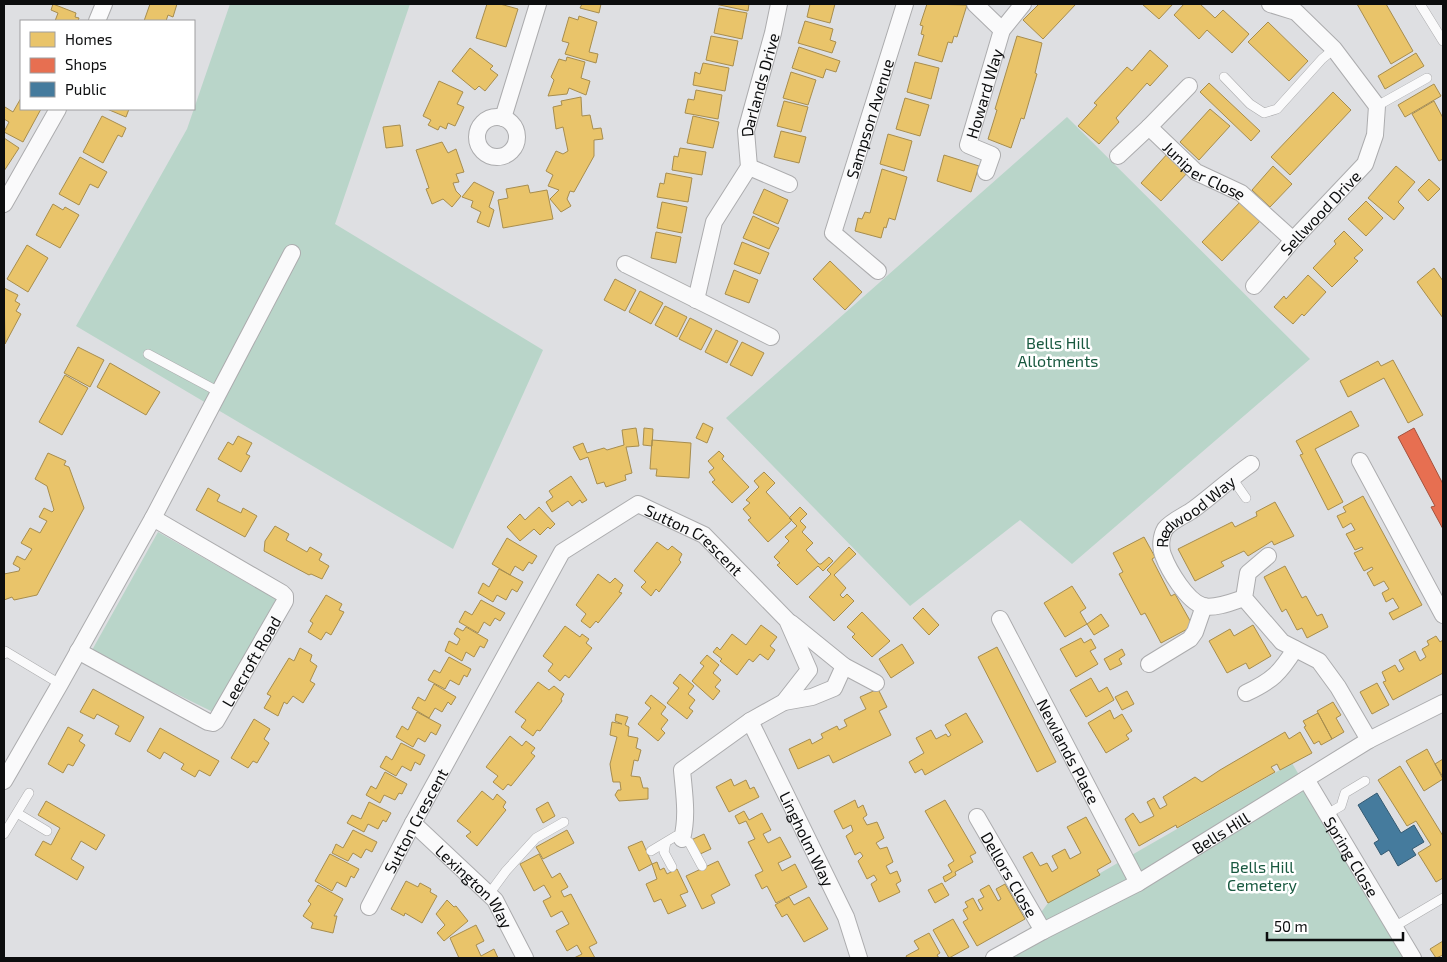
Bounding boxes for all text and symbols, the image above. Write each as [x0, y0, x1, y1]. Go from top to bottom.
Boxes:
legend [20, 20, 195, 110]
text: Homes [65, 30, 112, 48]
street label: Darlands Drive [736, 31, 782, 138]
street label: Howard Way [961, 46, 1006, 140]
text: Shops [65, 55, 107, 73]
street label: Sampson Avenue [841, 56, 897, 181]
text: Public [65, 80, 106, 98]
street label: Juniper Close [1160, 137, 1251, 203]
street label: Sellwood Drive [1276, 166, 1364, 258]
park label: Bells Hill Allotments [1018, 333, 1098, 370]
street label: Redwood Way [1152, 470, 1239, 548]
street label: Sutton Crescent [642, 499, 747, 579]
street label: Leecroft Road [217, 612, 284, 710]
street label: Newlands Place [1034, 695, 1104, 807]
street label: Sutton Crescent [379, 765, 451, 876]
street label: Lingholm Way [776, 788, 839, 890]
street label: Bells Hill [1188, 807, 1253, 857]
street label: Spring Close [1321, 813, 1383, 900]
street label: Dellors Close [978, 828, 1042, 920]
street label: Lexington Way [432, 840, 518, 932]
park label: Bells Hill Cemetery [1227, 857, 1297, 894]
scale bar [1267, 910, 1403, 942]
text: 50 m [1274, 917, 1308, 935]

